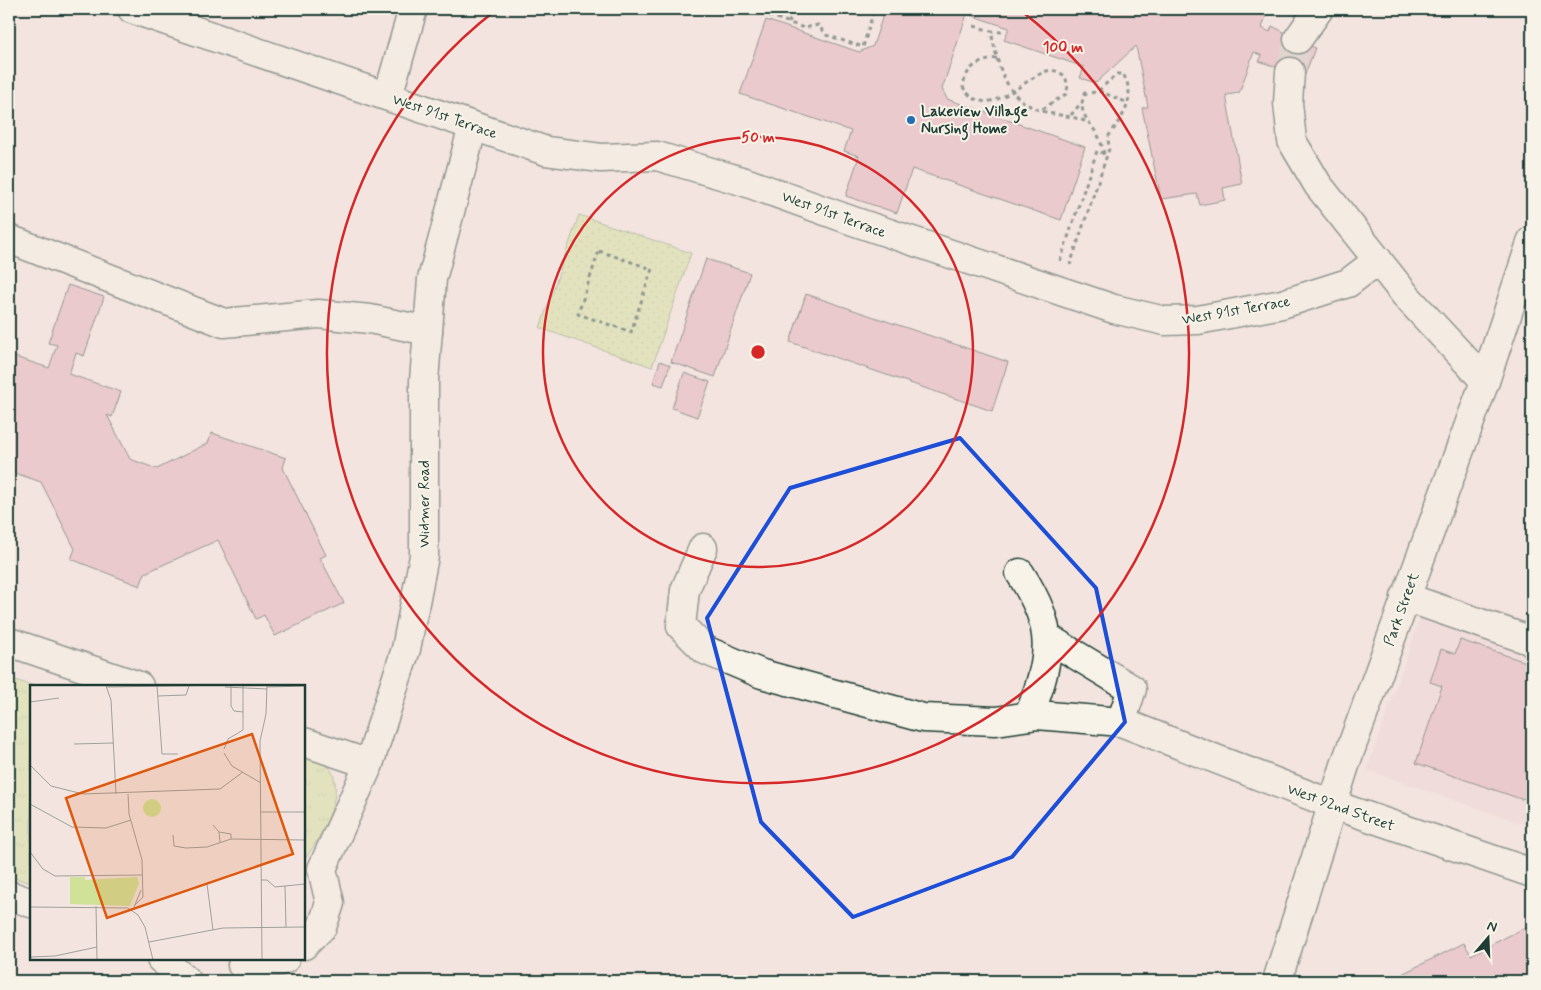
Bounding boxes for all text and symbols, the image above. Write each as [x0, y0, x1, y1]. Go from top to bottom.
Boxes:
text: 100 m [1043, 38, 1083, 58]
street label: West 91st Terrace [390, 90, 500, 144]
place label: Lakeview Village Nursing Home [921, 102, 1029, 141]
marker: Lakeview Village Nursing Home [905, 114, 917, 126]
text: 50 m [741, 128, 775, 148]
street label: West 91st Terrace [779, 187, 889, 243]
street label: West 91st Terrace [1180, 292, 1292, 330]
centre of rings [749, 343, 767, 361]
street label: Widmer Road [415, 460, 435, 548]
street label: Park Street [1379, 570, 1425, 649]
inset map [30, 685, 305, 960]
street label: West 92nd Street [1284, 779, 1397, 837]
north arrow [1464, 912, 1514, 962]
text: N [1485, 917, 1499, 937]

